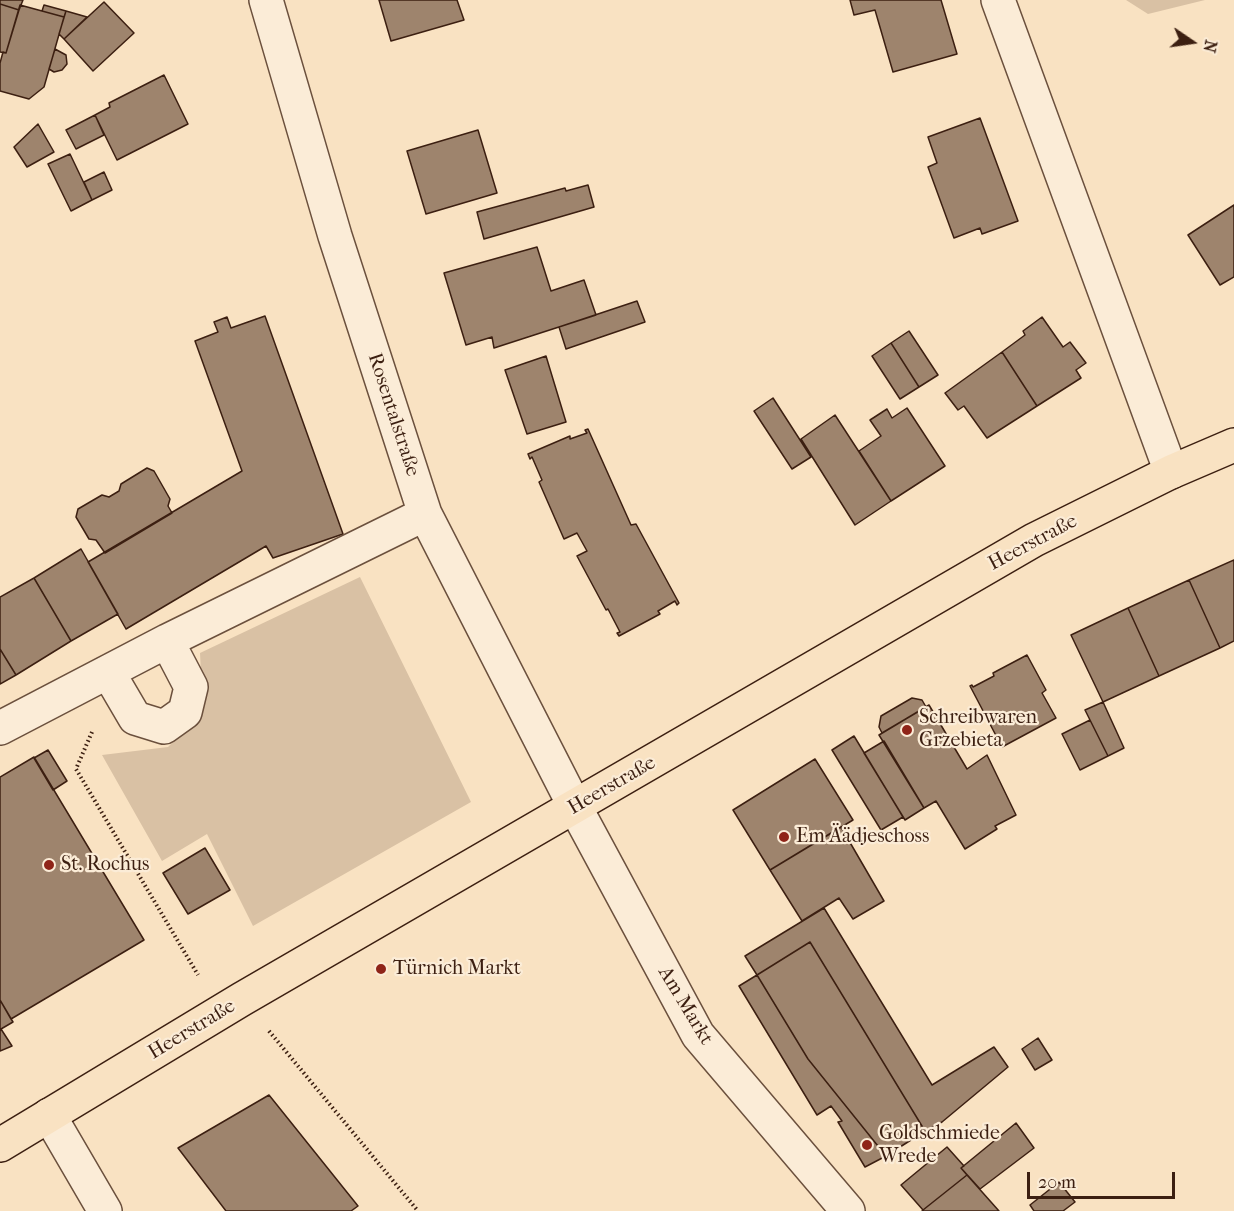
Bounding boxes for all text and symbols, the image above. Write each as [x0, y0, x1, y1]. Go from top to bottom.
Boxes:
north arrow [1162, 12, 1222, 72]
text: N [1199, 38, 1221, 54]
street label: Rosentalstraße [362, 350, 424, 480]
street label: Heerstraße [985, 510, 1081, 576]
place label: Schreibwaren Grzebieta [919, 706, 1037, 753]
marker: Schreibwaren Grzebieta [900, 723, 914, 737]
street label: Heerstraße [564, 751, 660, 821]
place label: Em Äädjeschoss [796, 825, 929, 849]
marker: Em Äädjeschoss [777, 830, 791, 844]
place label: St. Rochus [61, 853, 149, 877]
marker: St. Rochus [42, 858, 56, 872]
place label: Türnich Markt [393, 957, 521, 981]
marker: Türnich Markt [374, 962, 388, 976]
street label: Am Markt [652, 962, 718, 1050]
street label: Heerstraße [144, 995, 240, 1065]
place label: Goldschmiede Wrede [879, 1122, 1000, 1169]
marker: Goldschmiede Wrede [860, 1138, 874, 1152]
scale bar [1030, 1160, 1178, 1198]
text: 20 m [1038, 1172, 1076, 1193]

